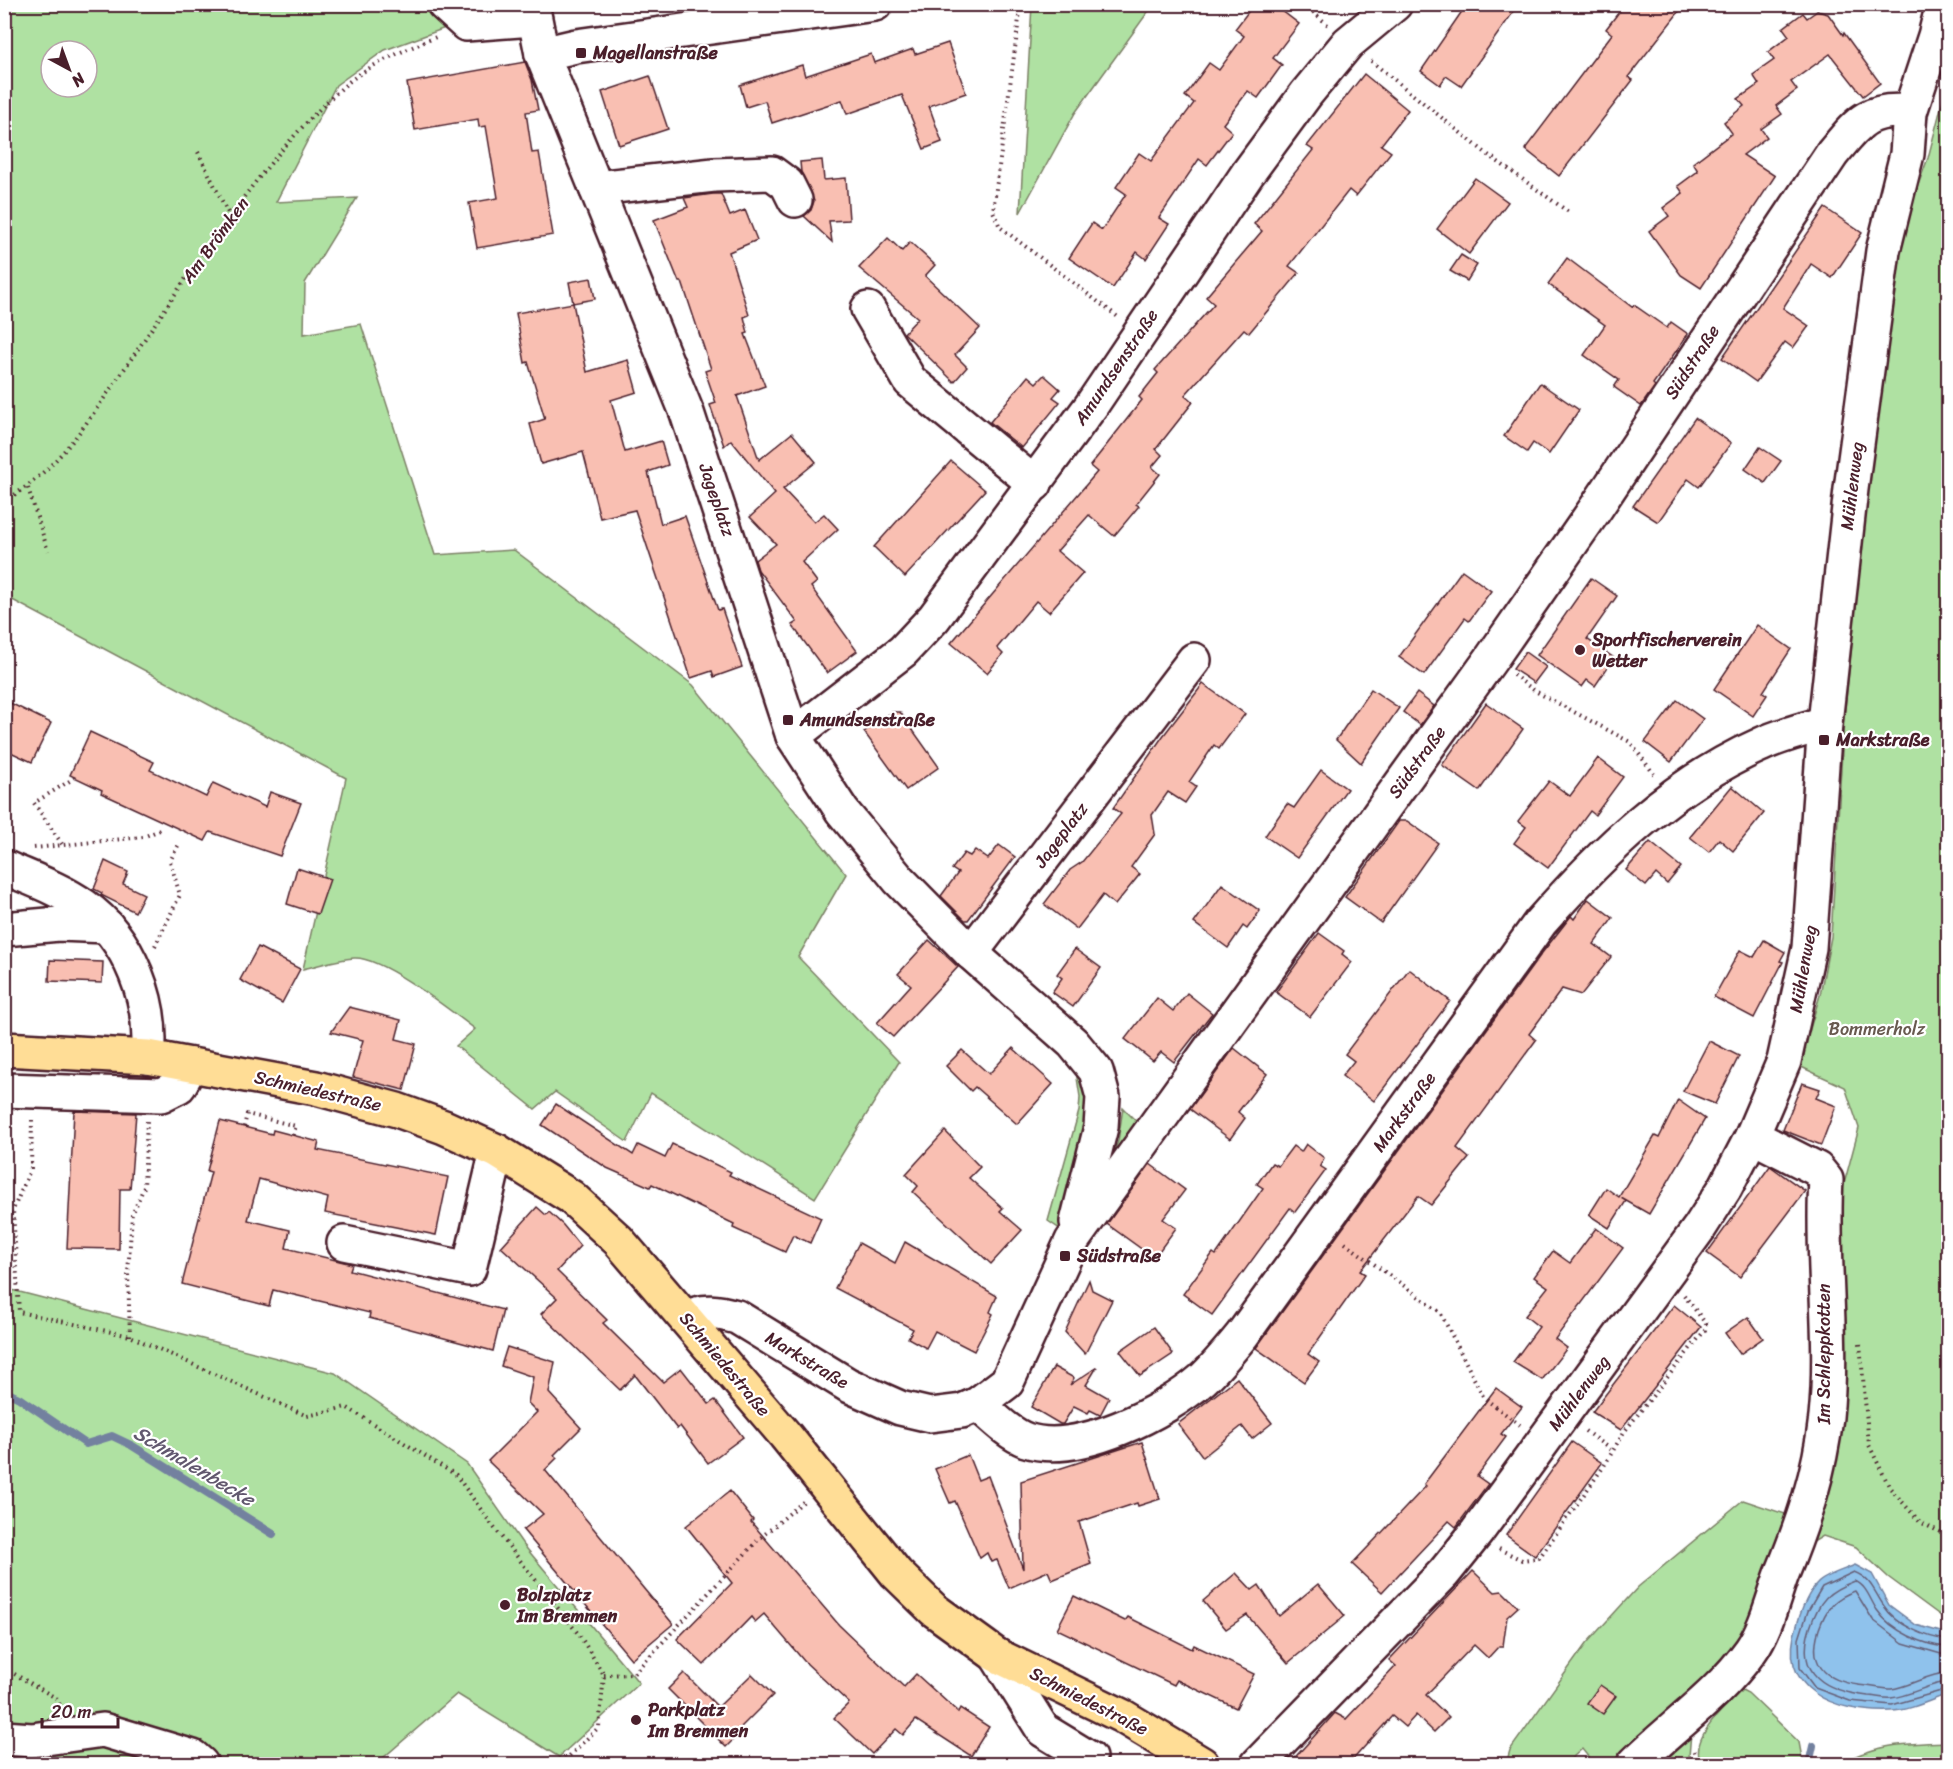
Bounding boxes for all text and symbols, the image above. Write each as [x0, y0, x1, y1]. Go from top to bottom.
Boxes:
place label: Magellanstraße [592, 37, 718, 69]
north arrow [39, 39, 99, 99]
marker: Magellanstraße [574, 46, 588, 60]
text: N [64, 65, 93, 95]
street label: Am Brömken [172, 190, 258, 291]
street label: Amundsenstraße [1064, 302, 1167, 433]
street label: Südstraße [1656, 318, 1728, 406]
street label: Mühlenweg [1831, 440, 1873, 532]
street label: Jageplatz [689, 458, 745, 542]
place label: Sportfischerverein Wetter [1591, 624, 1742, 677]
marker: Sportfischerverein Wetter [1573, 643, 1587, 657]
place label: Amundsenstraße [799, 704, 936, 736]
marker: Amundsenstraße [781, 713, 795, 727]
street label: Südstraße [1379, 719, 1455, 805]
place label: Markstraße [1835, 724, 1930, 756]
marker: Markstraße [1817, 733, 1831, 747]
street label: Jageplatz [1025, 795, 1097, 876]
street label: Mühlenweg [1780, 923, 1826, 1015]
park label: Bommerholz [1829, 1013, 1926, 1045]
street label: Schmiedestraße [251, 1061, 385, 1121]
street label: Markstraße [1364, 1065, 1445, 1159]
place label: Südstraße [1076, 1240, 1162, 1272]
marker: Südstraße [1058, 1249, 1072, 1263]
street label: Im Schleppkotten [1808, 1283, 1840, 1425]
street label: Schmiedestraße [671, 1304, 779, 1424]
street label: Markstraße [759, 1322, 856, 1398]
street label: Mühlenweg [1540, 1348, 1618, 1438]
water label: Schmalenbecke [127, 1416, 263, 1517]
place label: Bolzplatz Im Bremmen [516, 1579, 618, 1632]
marker: Bolzplatz Im Bremmen [498, 1598, 512, 1612]
street label: Schmiedestraße [1024, 1657, 1154, 1745]
scale bar [42, 1691, 118, 1729]
place label: Parkplatz Im Bremmen [647, 1694, 749, 1747]
text: 20 m [51, 1696, 91, 1728]
marker: Parkplatz Im Bremmen [629, 1713, 643, 1727]

